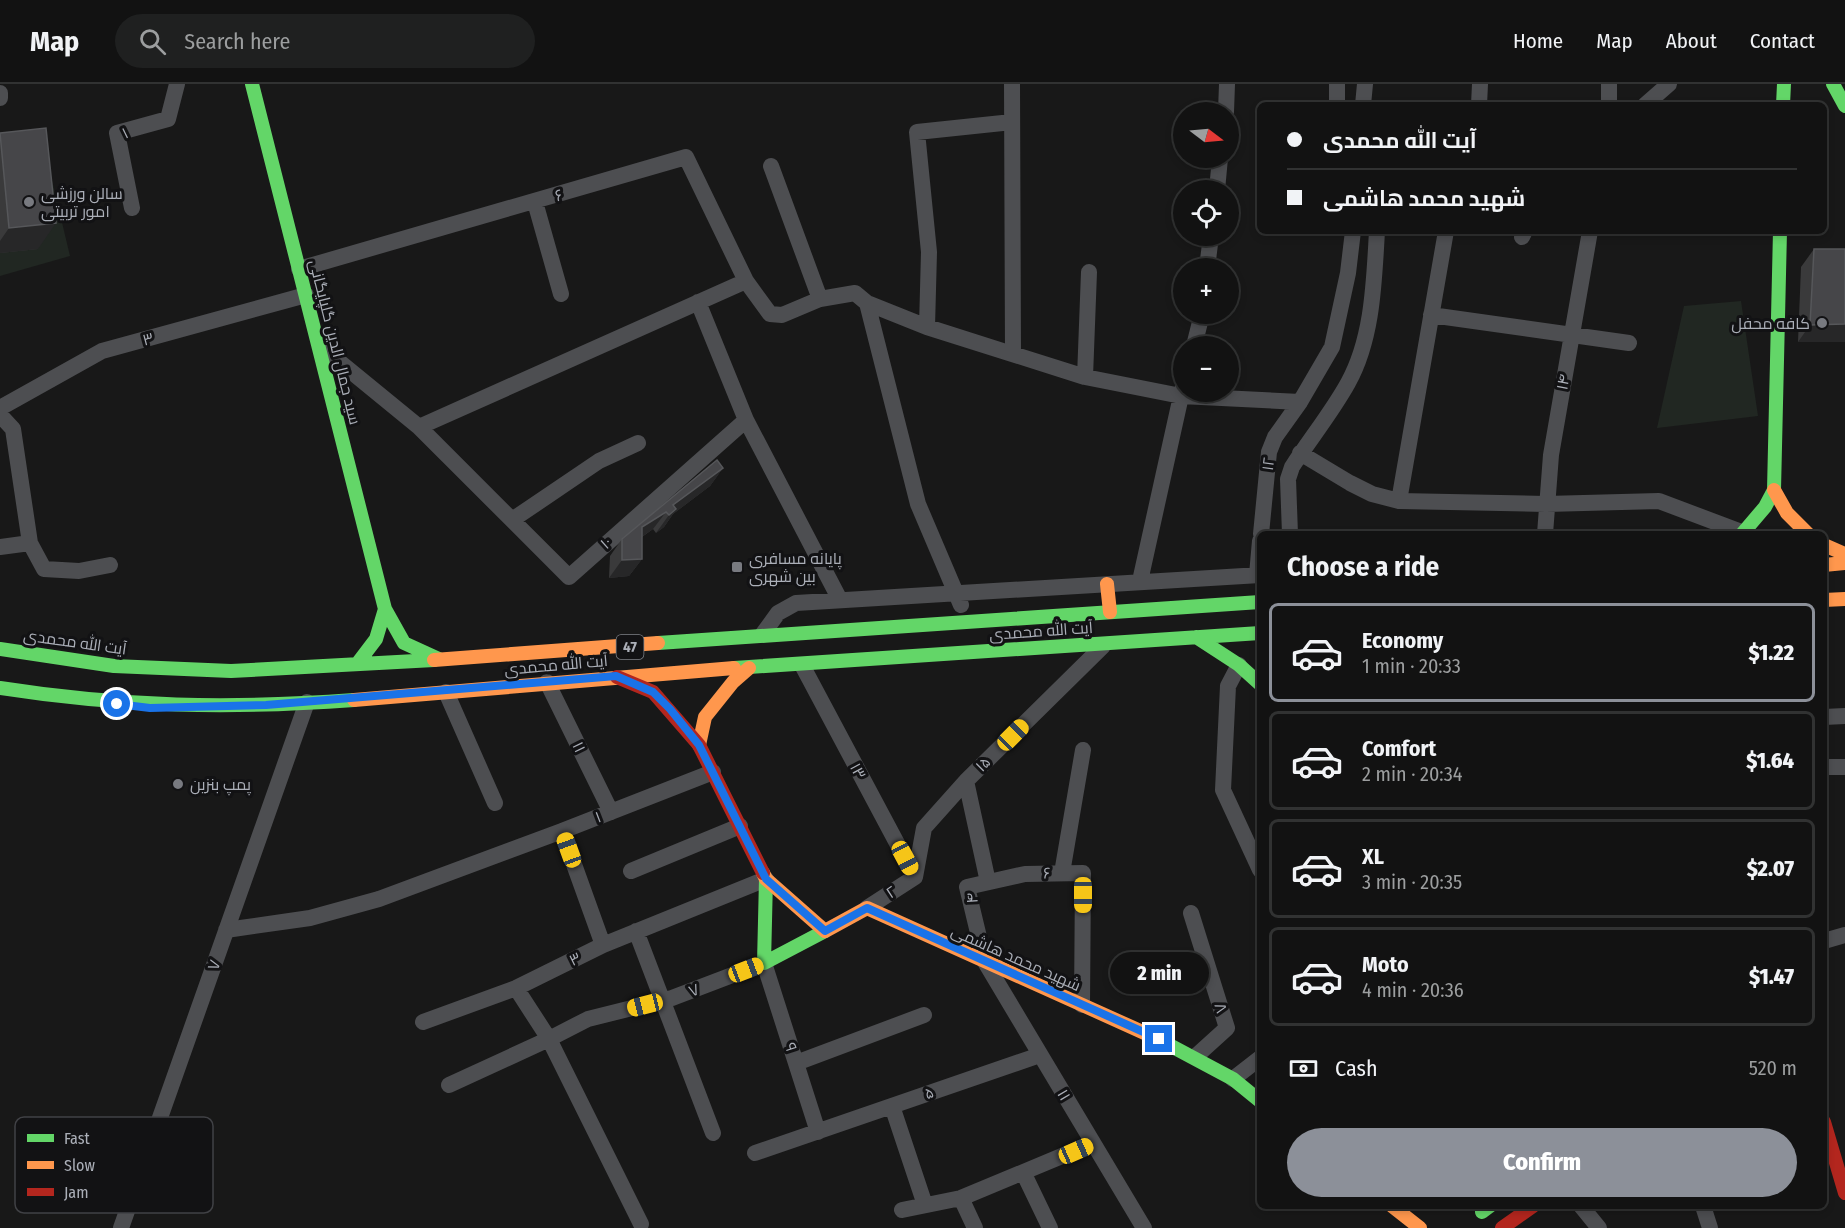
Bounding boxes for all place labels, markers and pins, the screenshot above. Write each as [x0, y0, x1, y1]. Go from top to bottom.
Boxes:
place label: سالن ورزشی امور تربیتی [41, 184, 123, 222]
marker: سالن ورزشی امور تربیتی [22, 195, 36, 209]
place label: کافه محفل [1731, 314, 1810, 334]
marker: کافه محفل [1815, 316, 1829, 330]
place label: پایانه مسافری بین شهری [749, 549, 843, 587]
marker: پایانه مسافری بین شهری [730, 560, 744, 574]
place label: پمپ بنزین [190, 775, 252, 796]
marker: پمپ بنزین [171, 777, 185, 791]

